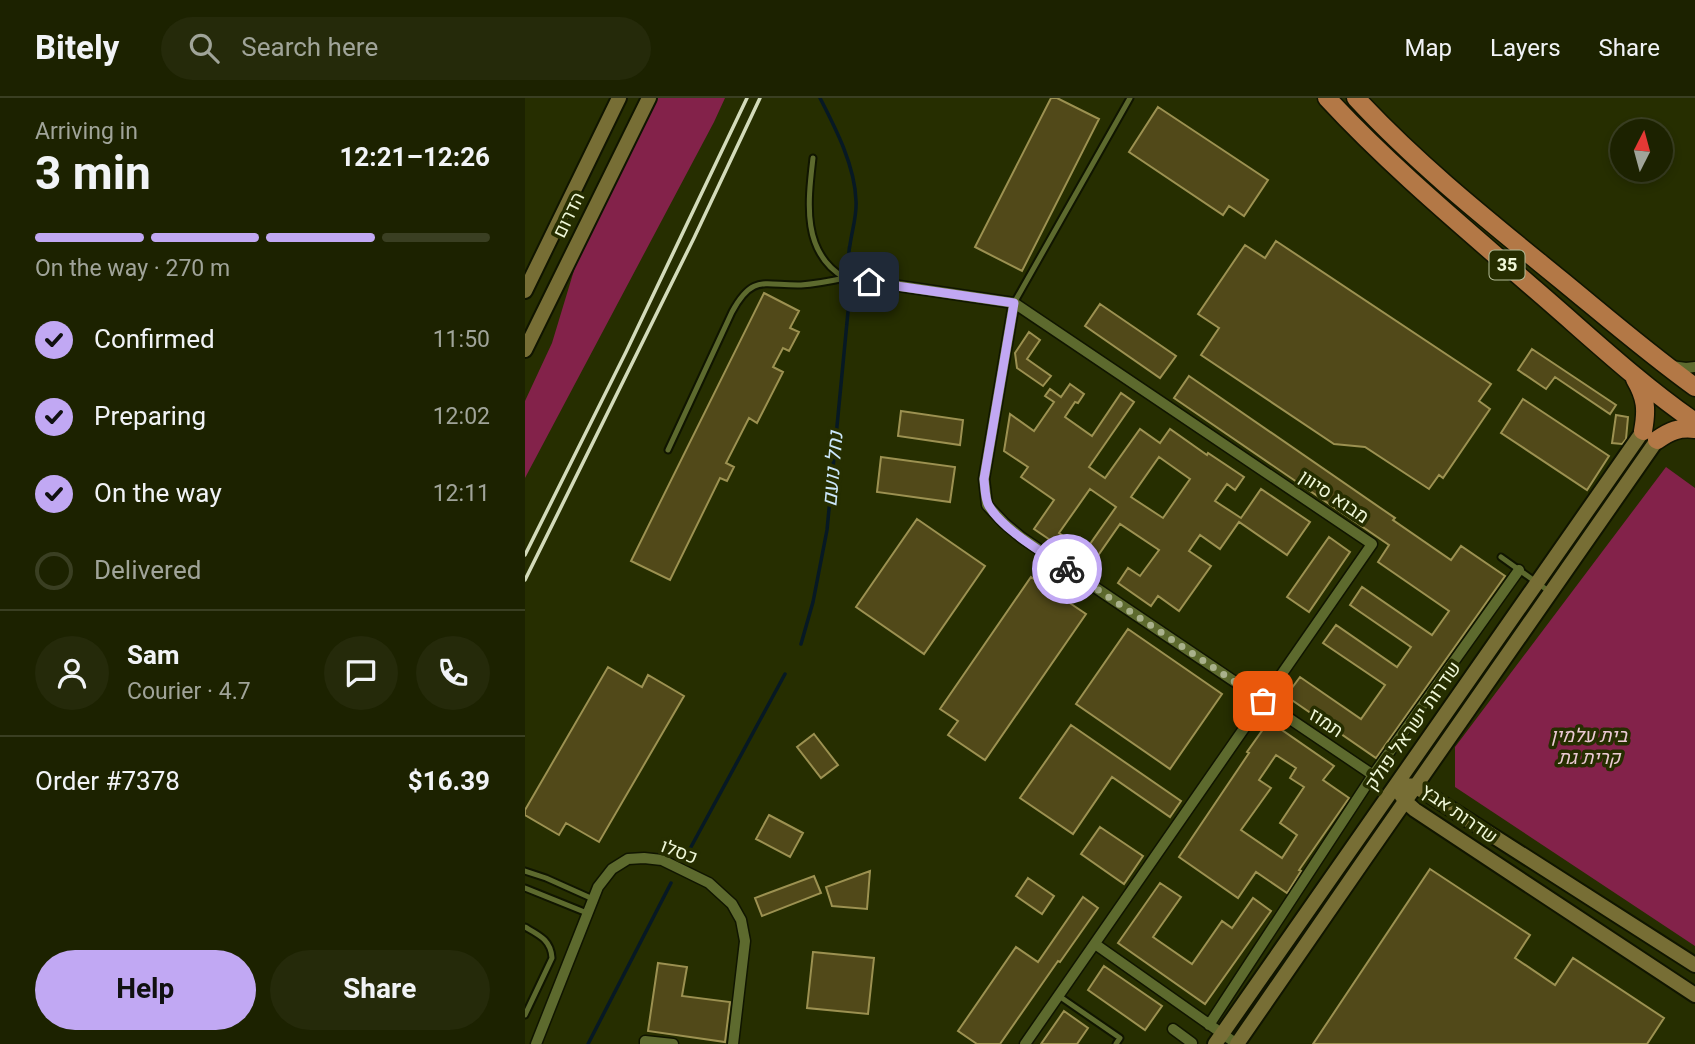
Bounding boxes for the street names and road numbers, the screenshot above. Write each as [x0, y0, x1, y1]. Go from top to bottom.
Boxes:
street label: הדרום [546, 187, 592, 243]
road number: 35 [1489, 250, 1525, 280]
street label: מבוא סיוון [1293, 463, 1375, 531]
street label: שדרות ישראל פולק [1358, 656, 1468, 796]
street label: תמוז [1303, 701, 1349, 745]
street label: שדרות אבץ [1415, 777, 1503, 851]
street label: כסלו [656, 832, 702, 872]

